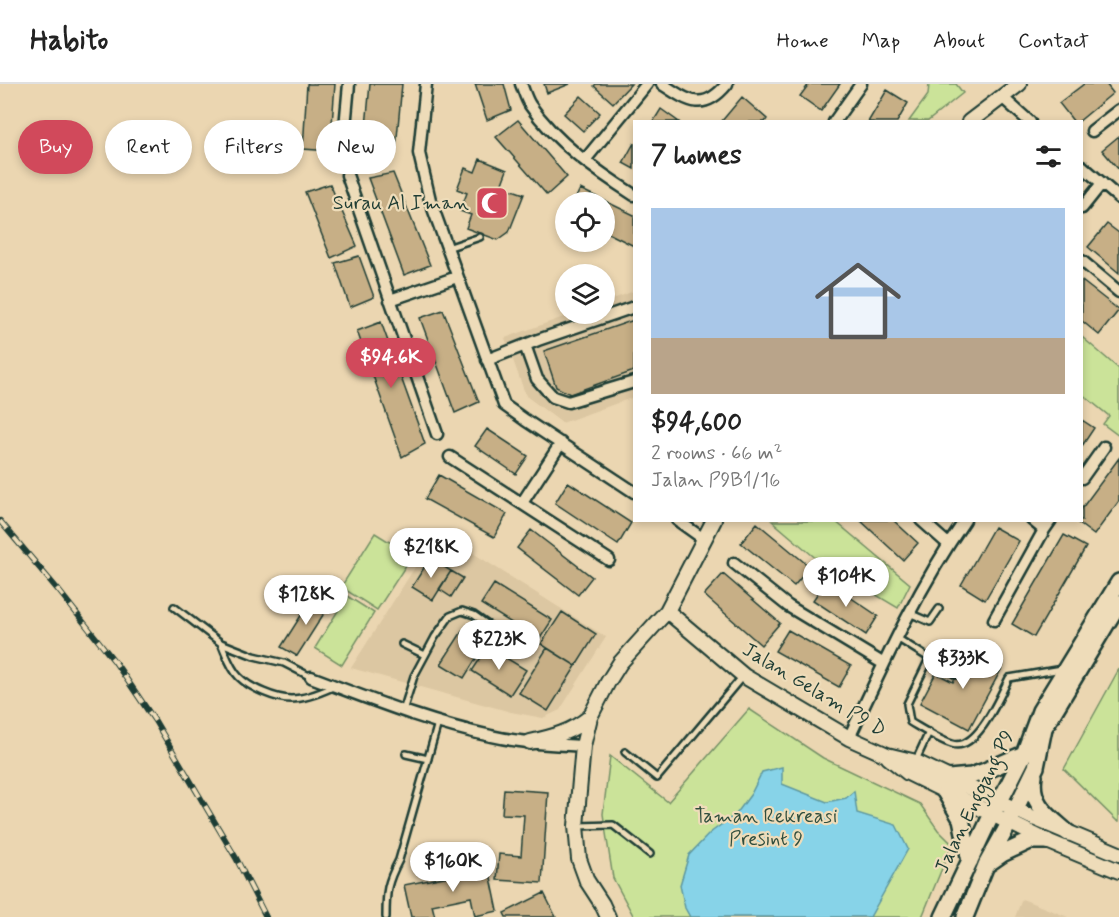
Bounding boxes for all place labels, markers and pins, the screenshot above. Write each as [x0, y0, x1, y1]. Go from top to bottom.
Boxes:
mosque icon: Surau Al Iman [474, 185, 510, 221]
place label: Surau Al Iman [333, 190, 469, 217]
pin: $94.6K [342, 338, 440, 389]
pin: $218K [389, 528, 473, 579]
pin: $104K [804, 557, 888, 608]
pin: $128K [264, 575, 348, 626]
pin: $223K [457, 620, 541, 671]
pin: $333K [921, 639, 1005, 690]
pin: $160K [411, 842, 495, 893]

